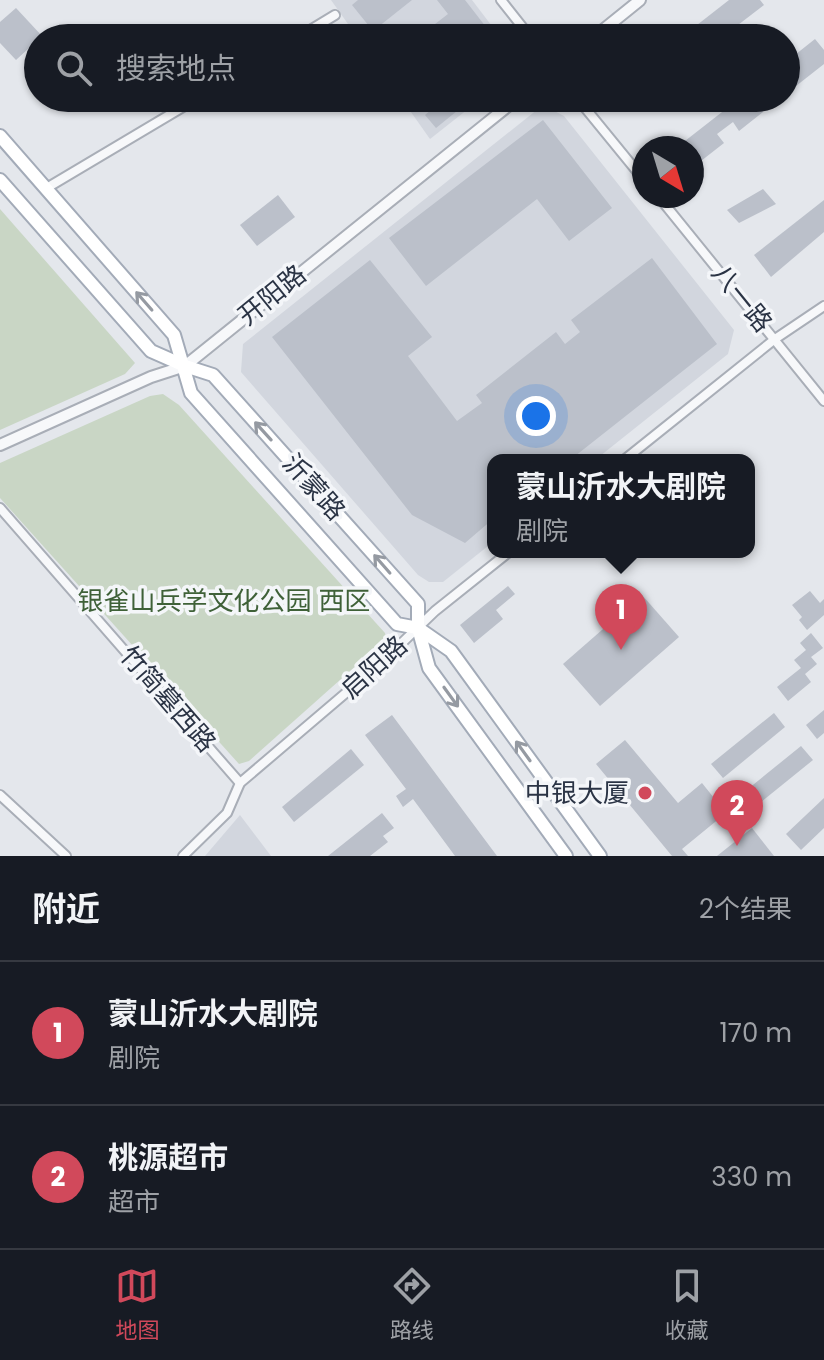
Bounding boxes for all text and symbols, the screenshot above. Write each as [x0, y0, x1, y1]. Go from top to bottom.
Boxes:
search box [24, 24, 800, 112]
icon: search [52, 46, 96, 90]
text: 搜索地点 [116, 47, 236, 90]
north arrow [632, 136, 704, 208]
street label: 开阳路 [230, 256, 314, 334]
street label: 八一路 [703, 256, 781, 340]
one-way arrow [135, 292, 153, 312]
your location [516, 396, 556, 436]
one-way arrow [255, 421, 273, 441]
street label: 沂蒙路 [275, 446, 353, 528]
popup [487, 454, 755, 558]
text: 蒙山沂水大剧院 [516, 465, 726, 508]
text: 剧院 [516, 513, 568, 549]
one-way arrow [373, 554, 391, 574]
park label: 银雀山兵学文化公园 西区 [78, 583, 370, 619]
pin: 1 [595, 584, 647, 650]
street label: 启阳路 [333, 628, 415, 706]
street label: 竹简墓西路 [112, 638, 224, 760]
one-way arrow [442, 686, 459, 708]
one-way arrow [515, 741, 532, 762]
place label: 中银大厦 [525, 775, 629, 811]
pin: 2 [711, 780, 763, 846]
marker: 中银大厦 [636, 784, 654, 802]
text: 附近 [32, 885, 100, 933]
text: 2个结果 [699, 891, 792, 927]
text: 蒙山沂水大剧院 [108, 992, 318, 1035]
text: 1 [53, 1015, 63, 1051]
text: 170 m [719, 1015, 792, 1051]
text: 剧院 [108, 1040, 160, 1076]
text: 桃源超市 [108, 1136, 228, 1179]
text: 2 [51, 1159, 65, 1195]
text: 330 m [711, 1159, 792, 1195]
text: 超市 [108, 1184, 160, 1220]
tab: 地图 [115, 1264, 159, 1347]
tab: 路线 [390, 1264, 434, 1347]
tab: 收藏 [665, 1264, 709, 1347]

